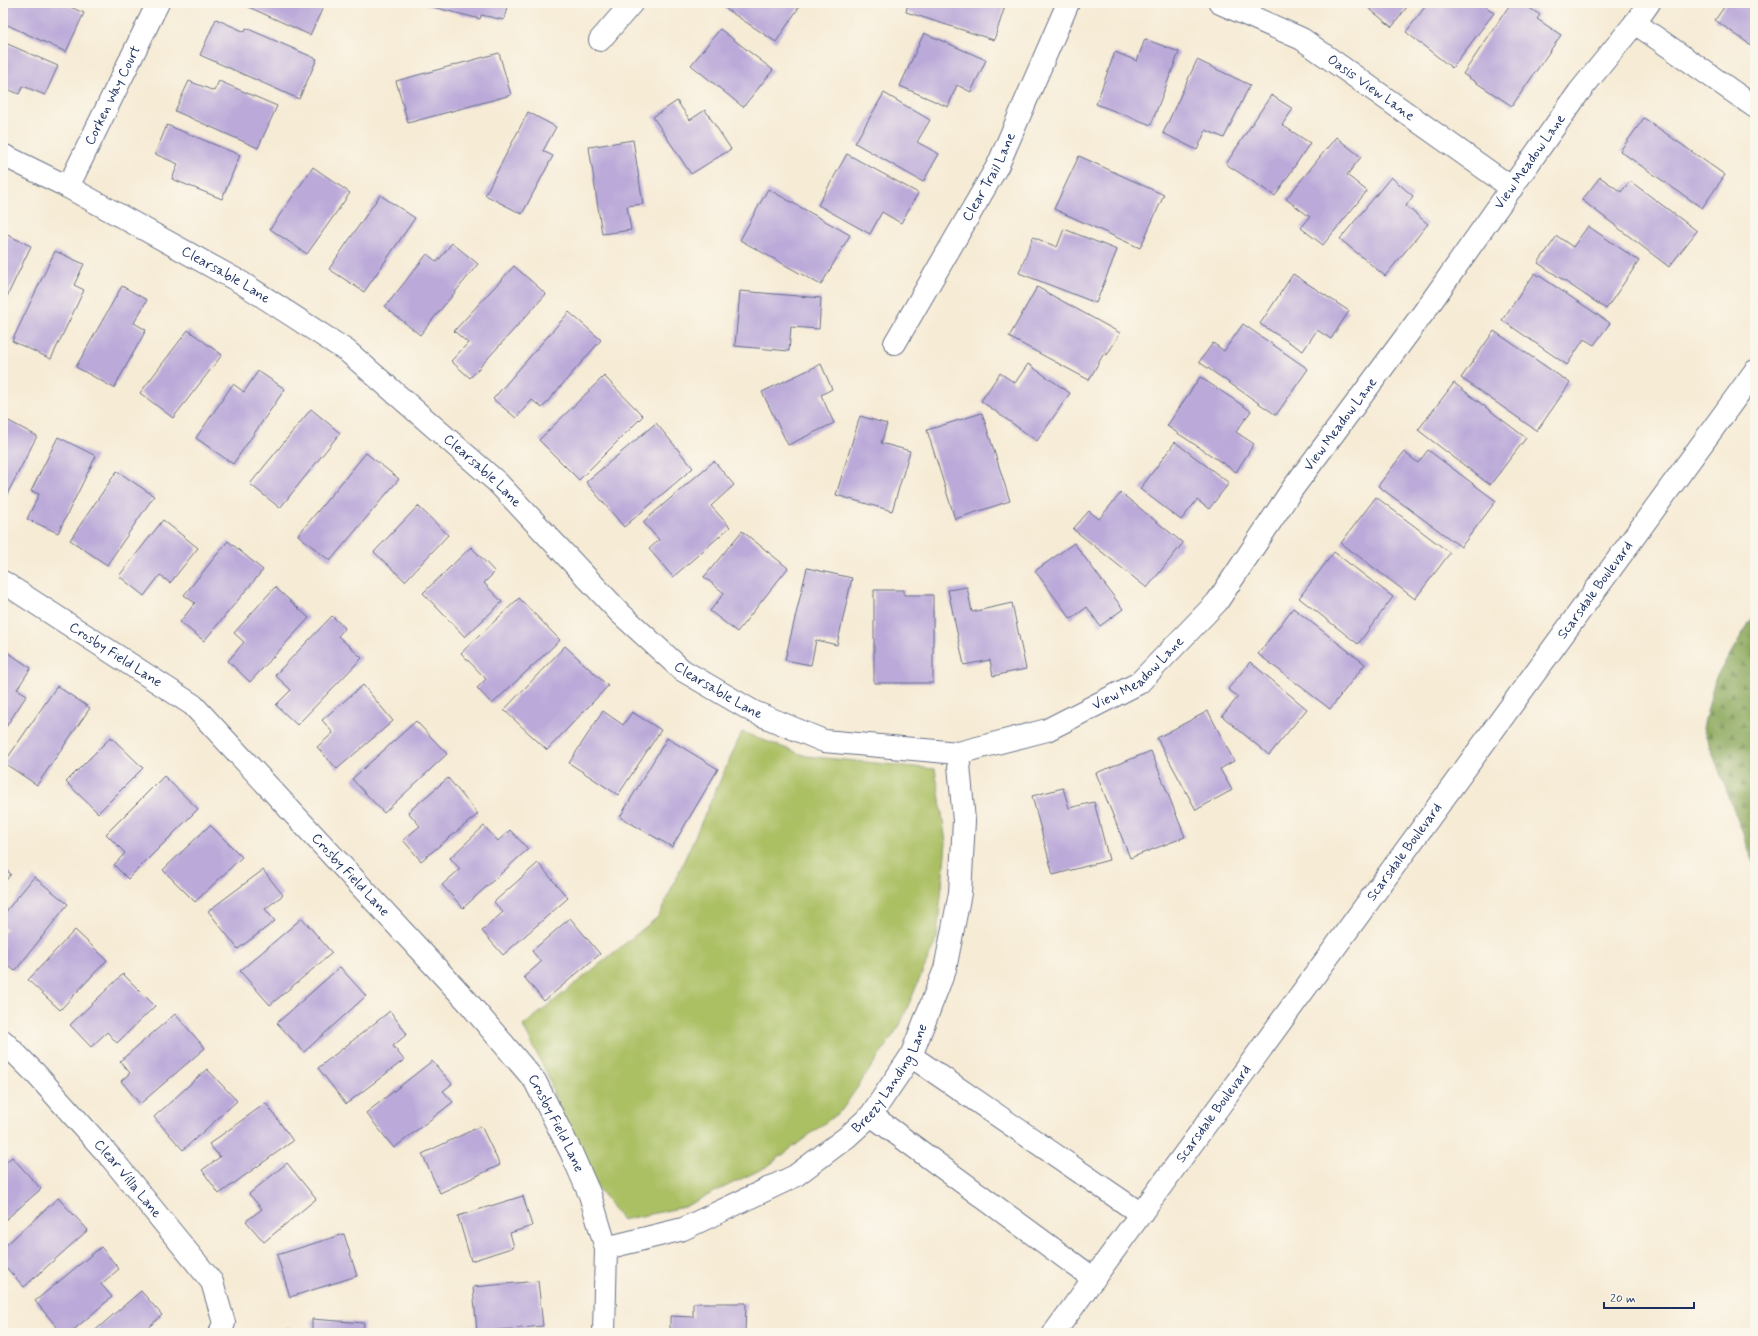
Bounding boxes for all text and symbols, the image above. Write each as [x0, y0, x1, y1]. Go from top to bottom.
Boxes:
street label: Corken Way Court [81, 42, 145, 148]
street label: Oasis View Lane [1324, 51, 1418, 125]
street label: View Meadow Lane [1490, 110, 1570, 213]
street label: Clear Trail Lane [958, 130, 1020, 225]
street label: Clearsable Lane [178, 242, 274, 308]
street label: View Meadow Lane [1300, 374, 1381, 475]
street label: Clearsable Lane [440, 430, 525, 511]
street label: Scarsdale Boulevard [1554, 538, 1637, 643]
street label: Crosby Field Lane [66, 618, 165, 692]
street label: View Meadow Lane [1089, 633, 1188, 714]
street label: Clearsable Lane [670, 658, 765, 724]
street label: Scarsdale Boulevard [1363, 800, 1446, 905]
street label: Crosby Field Lane [307, 830, 393, 920]
street label: Breezy Landing Lane [848, 1021, 932, 1137]
street label: Scarsdale Boulevard [1172, 1061, 1255, 1167]
street label: Crosby Field Lane [524, 1070, 588, 1175]
street label: Clear Villa Lane [90, 1136, 166, 1222]
scale bar [1604, 1284, 1694, 1310]
text: 20 m [1610, 1291, 1636, 1307]

